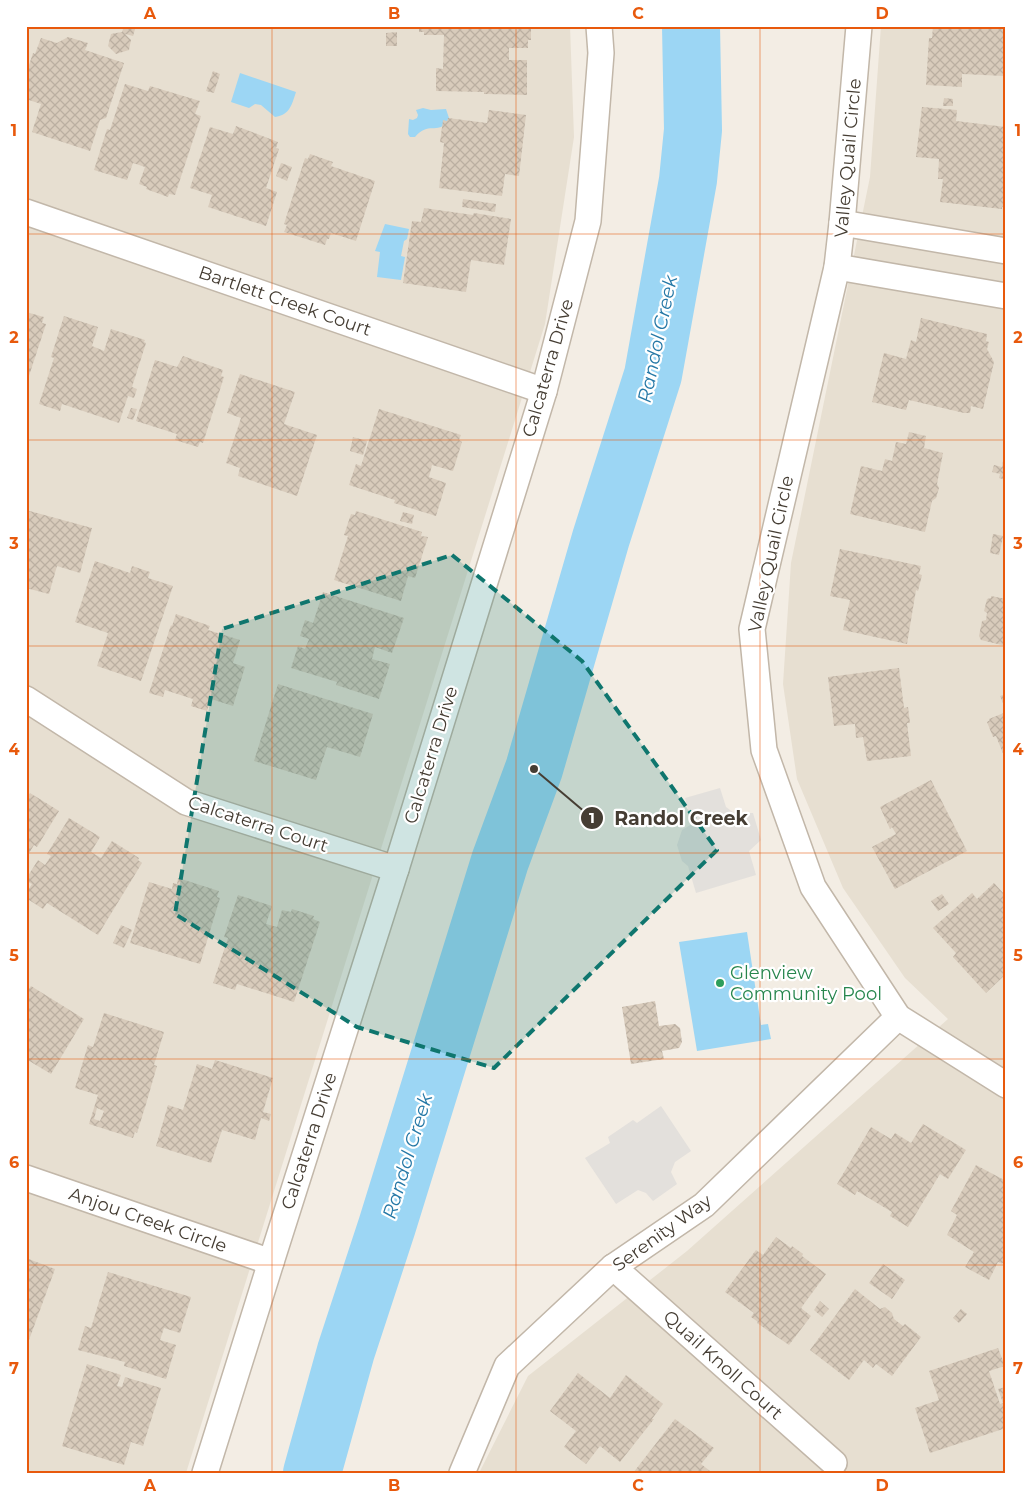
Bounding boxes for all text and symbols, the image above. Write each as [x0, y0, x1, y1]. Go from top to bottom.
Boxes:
text: A [143, 4, 157, 23]
text: B [388, 4, 400, 23]
text: C [632, 4, 644, 23]
text: D [875, 4, 889, 23]
street label: Valley Quail Circle [830, 77, 866, 238]
text: 1 [11, 121, 17, 140]
text: 1 [1015, 121, 1021, 140]
street label: Bartlett Creek Court [196, 261, 374, 341]
water label: Randol Creek [633, 273, 682, 405]
street label: Calcaterra Drive [518, 296, 578, 440]
text: 2 [9, 328, 19, 347]
text: 2 [1013, 328, 1023, 347]
street label: Valley Quail Circle [744, 474, 798, 634]
text: 3 [8, 534, 19, 553]
text: 3 [1012, 534, 1023, 553]
street label: Calcaterra Drive [400, 683, 462, 826]
text: 4 [8, 740, 20, 759]
text: 4 [1012, 740, 1024, 759]
street label: Calcaterra Court [185, 791, 331, 857]
callout: Randol Creek [579, 801, 758, 835]
text: Randol Creek [614, 807, 748, 830]
text: 1 [589, 808, 595, 827]
text: 5 [9, 946, 19, 965]
text: 5 [1013, 946, 1023, 965]
place label: Glenview Community Pool [730, 962, 882, 1005]
marker: Glenview Community Pool [714, 977, 726, 989]
street label: Calcaterra Drive [276, 1070, 342, 1212]
water label: Randol Creek [378, 1090, 438, 1221]
text: 6 [9, 1153, 19, 1172]
text: 6 [1013, 1153, 1023, 1172]
street label: Anjou Creek Circle [66, 1183, 230, 1257]
street label: Serenity Way [608, 1190, 716, 1276]
street label: Quail Knoll Court [659, 1306, 787, 1424]
text: 7 [9, 1359, 19, 1378]
text: 7 [1013, 1359, 1023, 1378]
text: A [143, 1476, 157, 1495]
text: B [388, 1476, 400, 1495]
text: C [632, 1476, 644, 1495]
text: D [875, 1476, 889, 1495]

